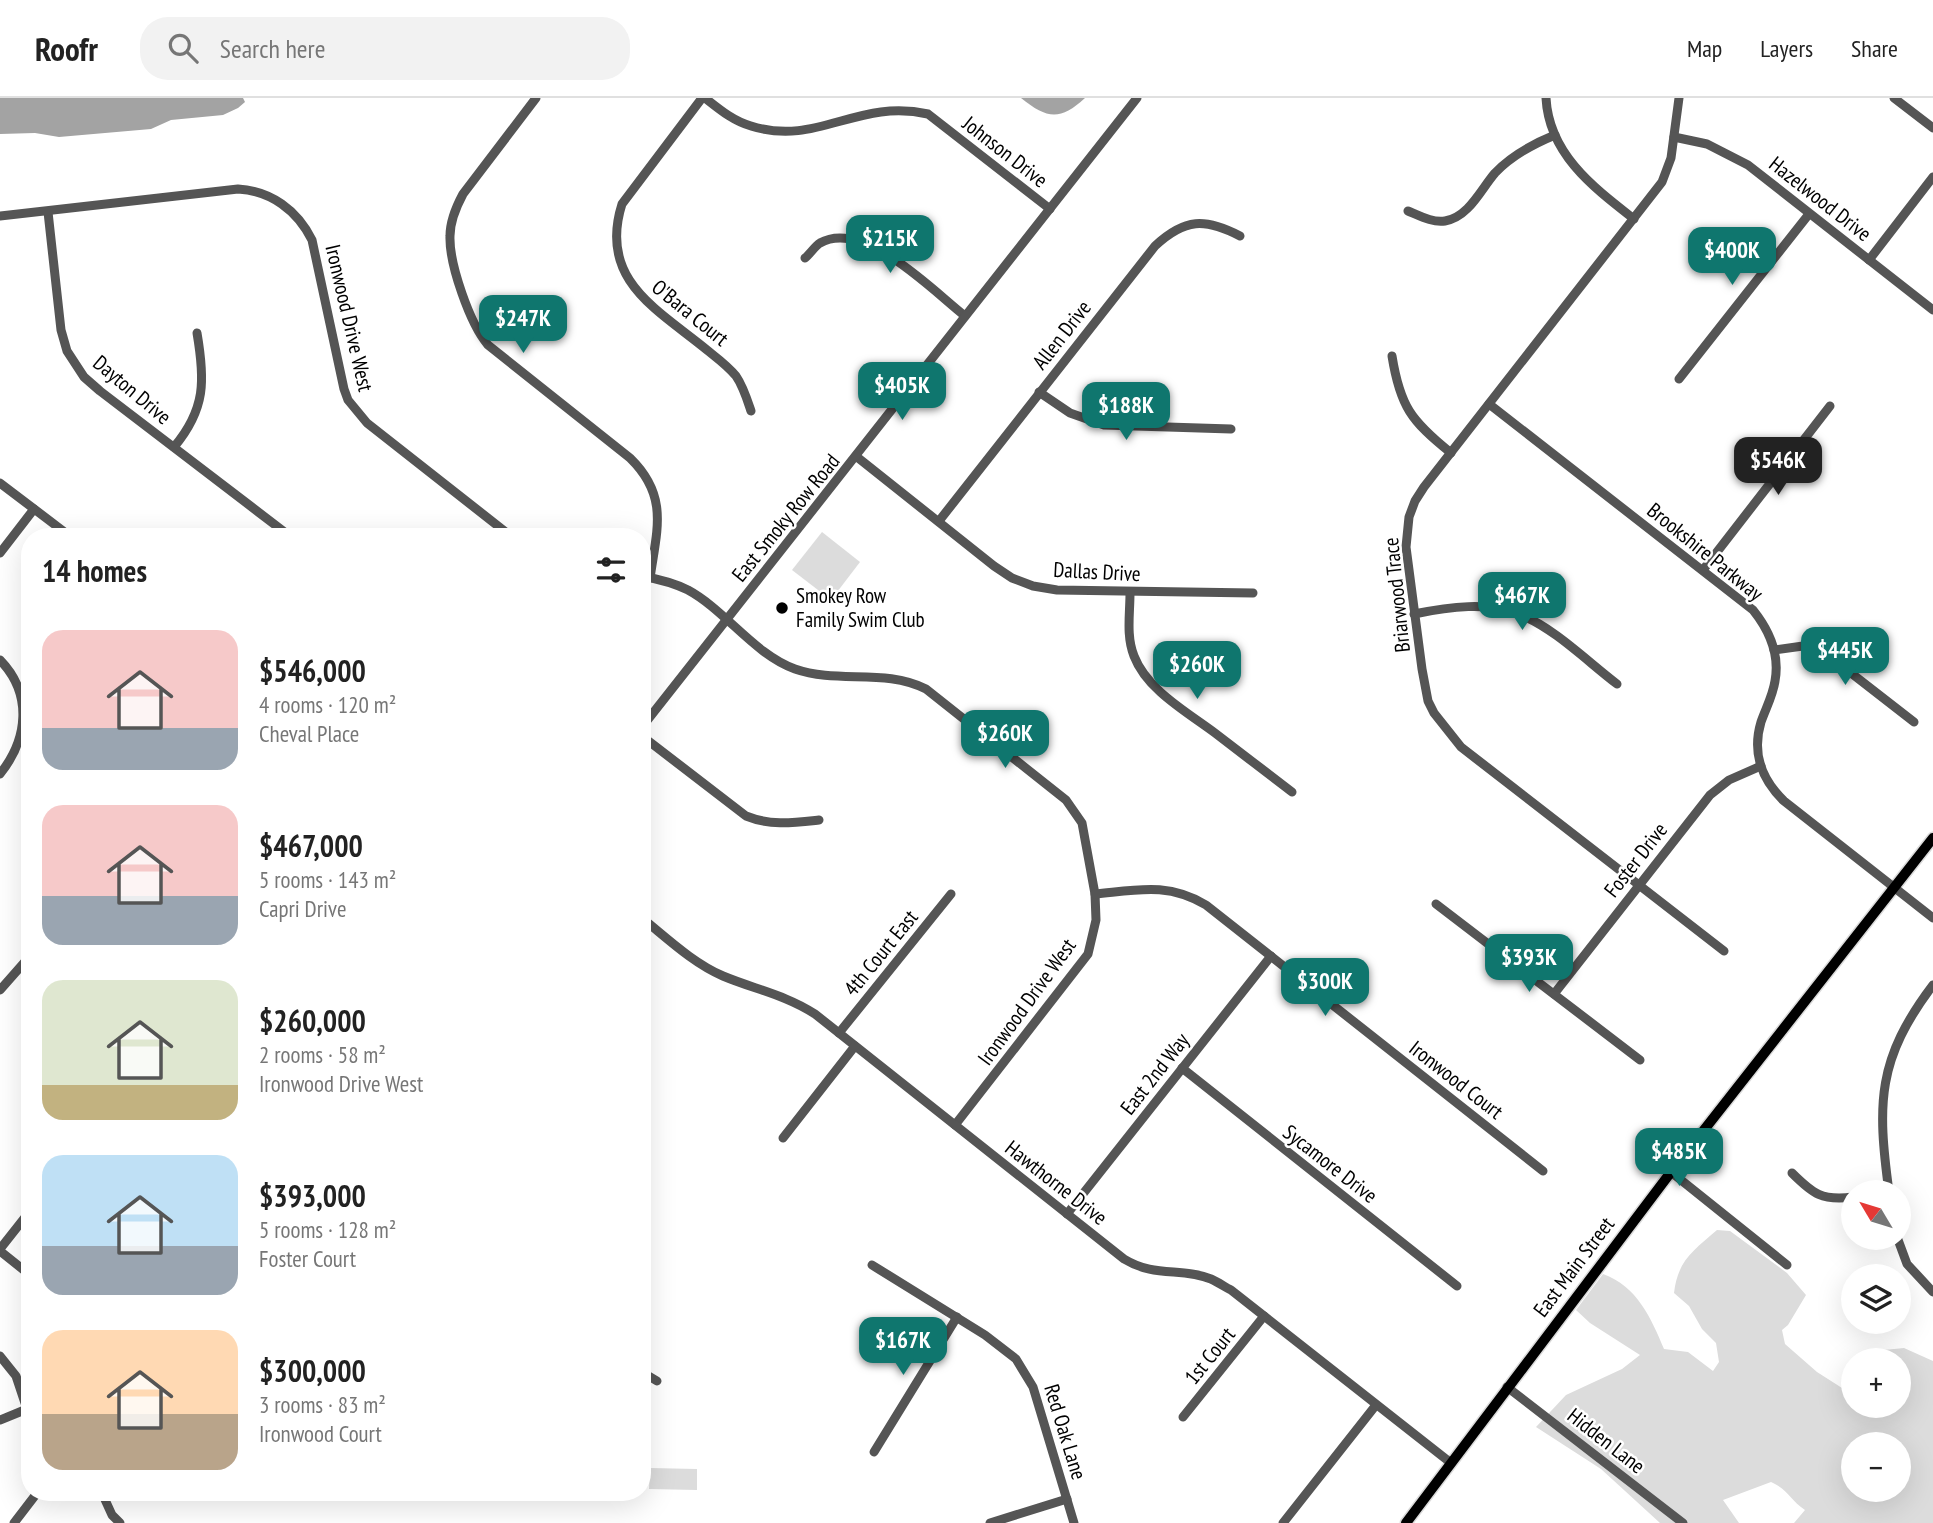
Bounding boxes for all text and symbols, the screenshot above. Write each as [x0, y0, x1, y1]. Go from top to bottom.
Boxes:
search box [140, 17, 630, 80]
text: Roofr [35, 27, 98, 70]
icon: search [164, 29, 202, 67]
text: Search here [220, 32, 325, 65]
text: Map [1687, 33, 1722, 64]
text: Layers [1760, 33, 1813, 64]
text: Share [1851, 33, 1898, 64]
street label: Johnson Drive [957, 109, 1053, 193]
street label: Hazelwood Drive [1764, 150, 1877, 247]
pin: $215K [841, 216, 939, 275]
text: $215K [862, 223, 918, 252]
pin: $400K [1683, 228, 1781, 287]
text: $400K [1704, 235, 1760, 264]
street label: Ironwood Drive West [319, 242, 380, 394]
street label: O'Bara Court [647, 274, 734, 352]
street label: Allen Drive [1026, 295, 1097, 375]
pin: $247K [474, 296, 572, 355]
text: $247K [495, 303, 551, 332]
street label: Dayton Drive [88, 349, 177, 430]
pin: $405K [853, 362, 951, 422]
text: $405K [874, 370, 930, 399]
pin: $188K [1077, 382, 1175, 442]
text: $188K [1098, 390, 1154, 419]
pin: $546K [1729, 438, 1827, 497]
text: $546K [1750, 445, 1806, 474]
street label: East Smoky Row Road [726, 448, 845, 587]
street label: Brookshire Parkway [1642, 497, 1769, 607]
street label: Briarwood Trace [1377, 536, 1416, 654]
text: 14 homes [42, 551, 147, 590]
icon: filters [592, 551, 630, 589]
street label: Dallas Drive [1053, 556, 1141, 587]
pin: $467K [1473, 573, 1571, 632]
text: $467K [1494, 580, 1550, 609]
place label: Smokey Row Family Swim Club [796, 582, 925, 633]
marker: Smokey Row Family Swim Club [774, 600, 790, 616]
pin: $445K [1796, 628, 1894, 687]
text: $445K [1817, 635, 1873, 664]
pin: $260K [1148, 642, 1246, 701]
text: $260K [1169, 649, 1225, 678]
text: $546,000 [259, 651, 366, 690]
icon: home [98, 658, 182, 742]
text: 4 rooms · 120 m² [259, 690, 396, 719]
pin: $260K [956, 710, 1054, 770]
text: $260K [977, 718, 1033, 747]
text: Cheval Place [259, 719, 359, 748]
street label: Foster Drive [1598, 817, 1673, 902]
text: $467,000 [259, 826, 363, 865]
icon: home [98, 833, 182, 917]
text: 5 rooms · 143 m² [259, 865, 396, 894]
text: Capri Drive [259, 894, 346, 923]
street label: 4th Court East [838, 904, 924, 1001]
street label: Ironwood Drive West [972, 933, 1082, 1070]
pin: $393K [1480, 934, 1578, 994]
text: $393K [1501, 942, 1557, 971]
pin: $300K [1276, 958, 1374, 1018]
text: $300K [1297, 966, 1353, 995]
text: $260,000 [259, 1001, 366, 1040]
icon: home [98, 1008, 182, 1092]
street label: East 2nd Way [1114, 1027, 1195, 1120]
street label: Ironwood Court [1404, 1034, 1509, 1125]
text: 2 rooms · 58 m² [259, 1040, 386, 1069]
text: Ironwood Drive West [259, 1069, 423, 1098]
street label: Sycamore Drive [1278, 1118, 1383, 1209]
pin: $485K [1630, 1128, 1728, 1188]
street label: Hawthorne Drive [1000, 1134, 1113, 1231]
text: $485K [1651, 1136, 1707, 1165]
text: $393,000 [259, 1176, 366, 1215]
north arrow [1841, 1180, 1911, 1250]
map controls [1841, 1180, 1911, 1502]
icon: home [98, 1183, 182, 1267]
street label: East Main Street [1527, 1211, 1620, 1322]
text: 5 rooms · 128 m² [259, 1215, 396, 1244]
text: Foster Court [259, 1244, 356, 1273]
button: layers [1841, 1264, 1911, 1334]
pin: $167K [854, 1318, 952, 1377]
street label: 1st Court [1178, 1321, 1241, 1390]
text: $167K [875, 1325, 931, 1354]
button: + [1841, 1348, 1911, 1418]
text: $300,000 [259, 1351, 366, 1390]
icon: home [98, 1358, 182, 1442]
street label: Red Oak Lane [1038, 1381, 1093, 1483]
text: 3 rooms · 83 m² [259, 1390, 386, 1419]
street label: Hidden Lane [1562, 1402, 1650, 1479]
text: Ironwood Court [259, 1419, 382, 1448]
button: − [1841, 1432, 1911, 1502]

